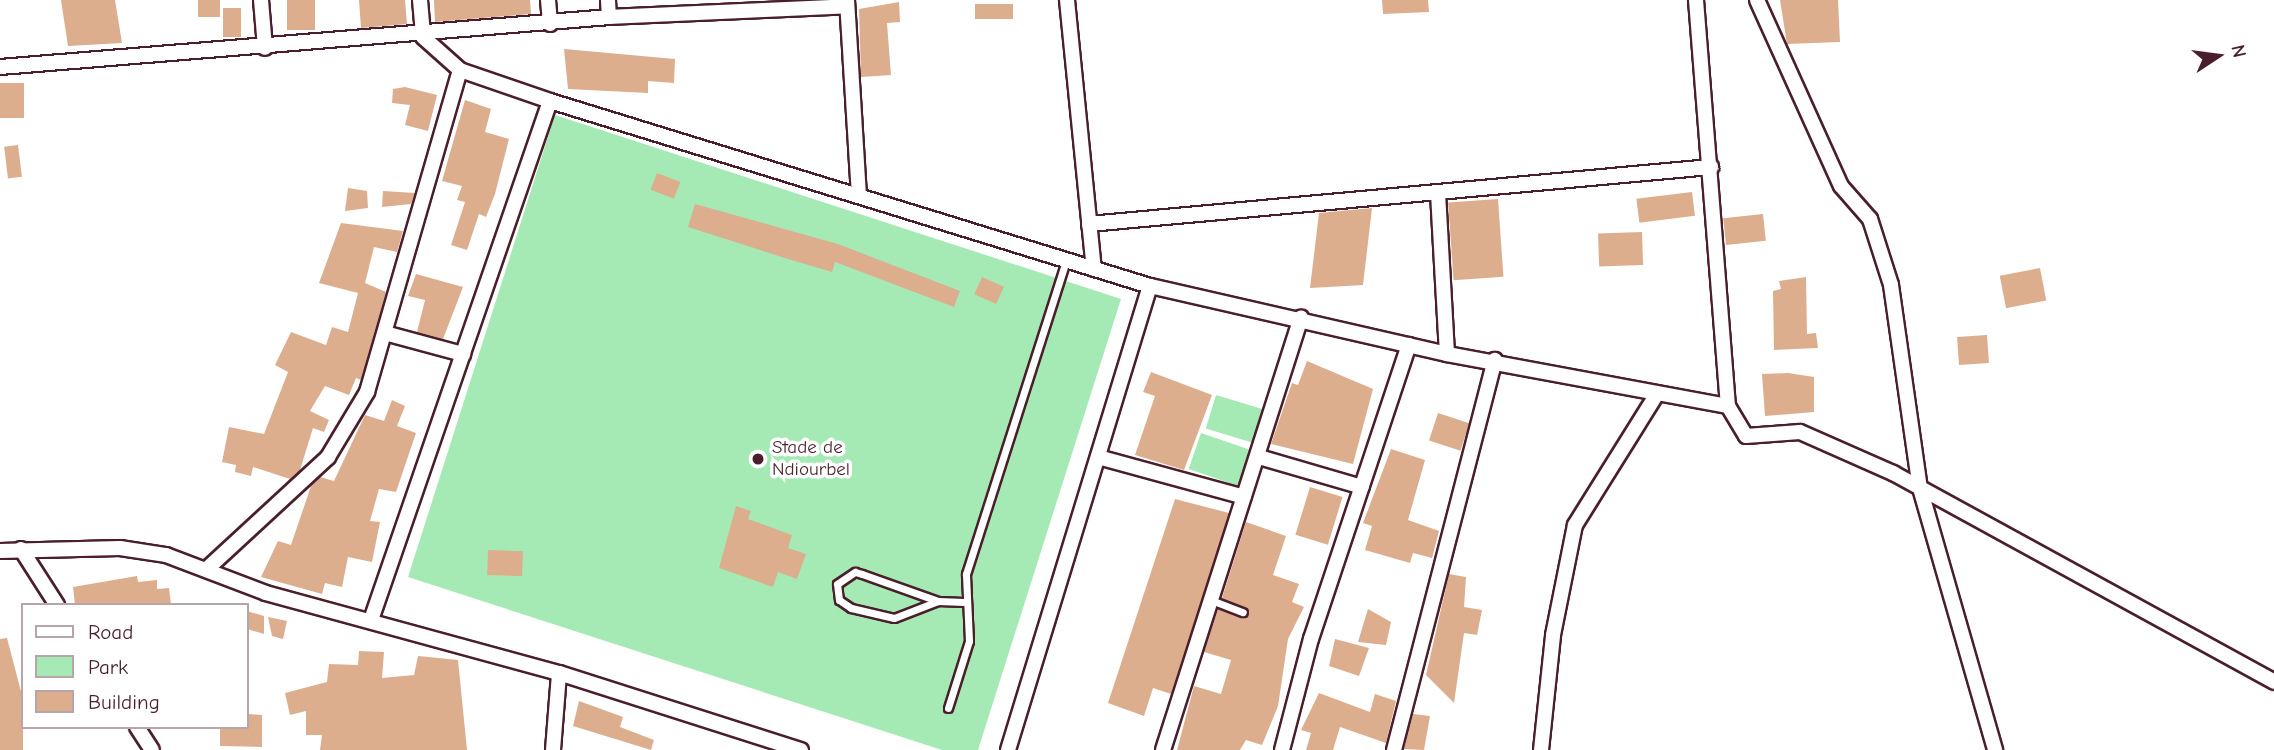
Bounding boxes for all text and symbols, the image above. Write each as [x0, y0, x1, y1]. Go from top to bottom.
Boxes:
north arrow [2183, 21, 2253, 91]
text: N [2226, 43, 2251, 60]
place label: Stade de Ndiourbel [772, 437, 850, 481]
marker: Stade de Ndiourbel [750, 451, 766, 467]
legend [21, 603, 248, 729]
text: Road [88, 620, 133, 644]
text: Park [88, 655, 128, 679]
text: Building [88, 690, 160, 714]

